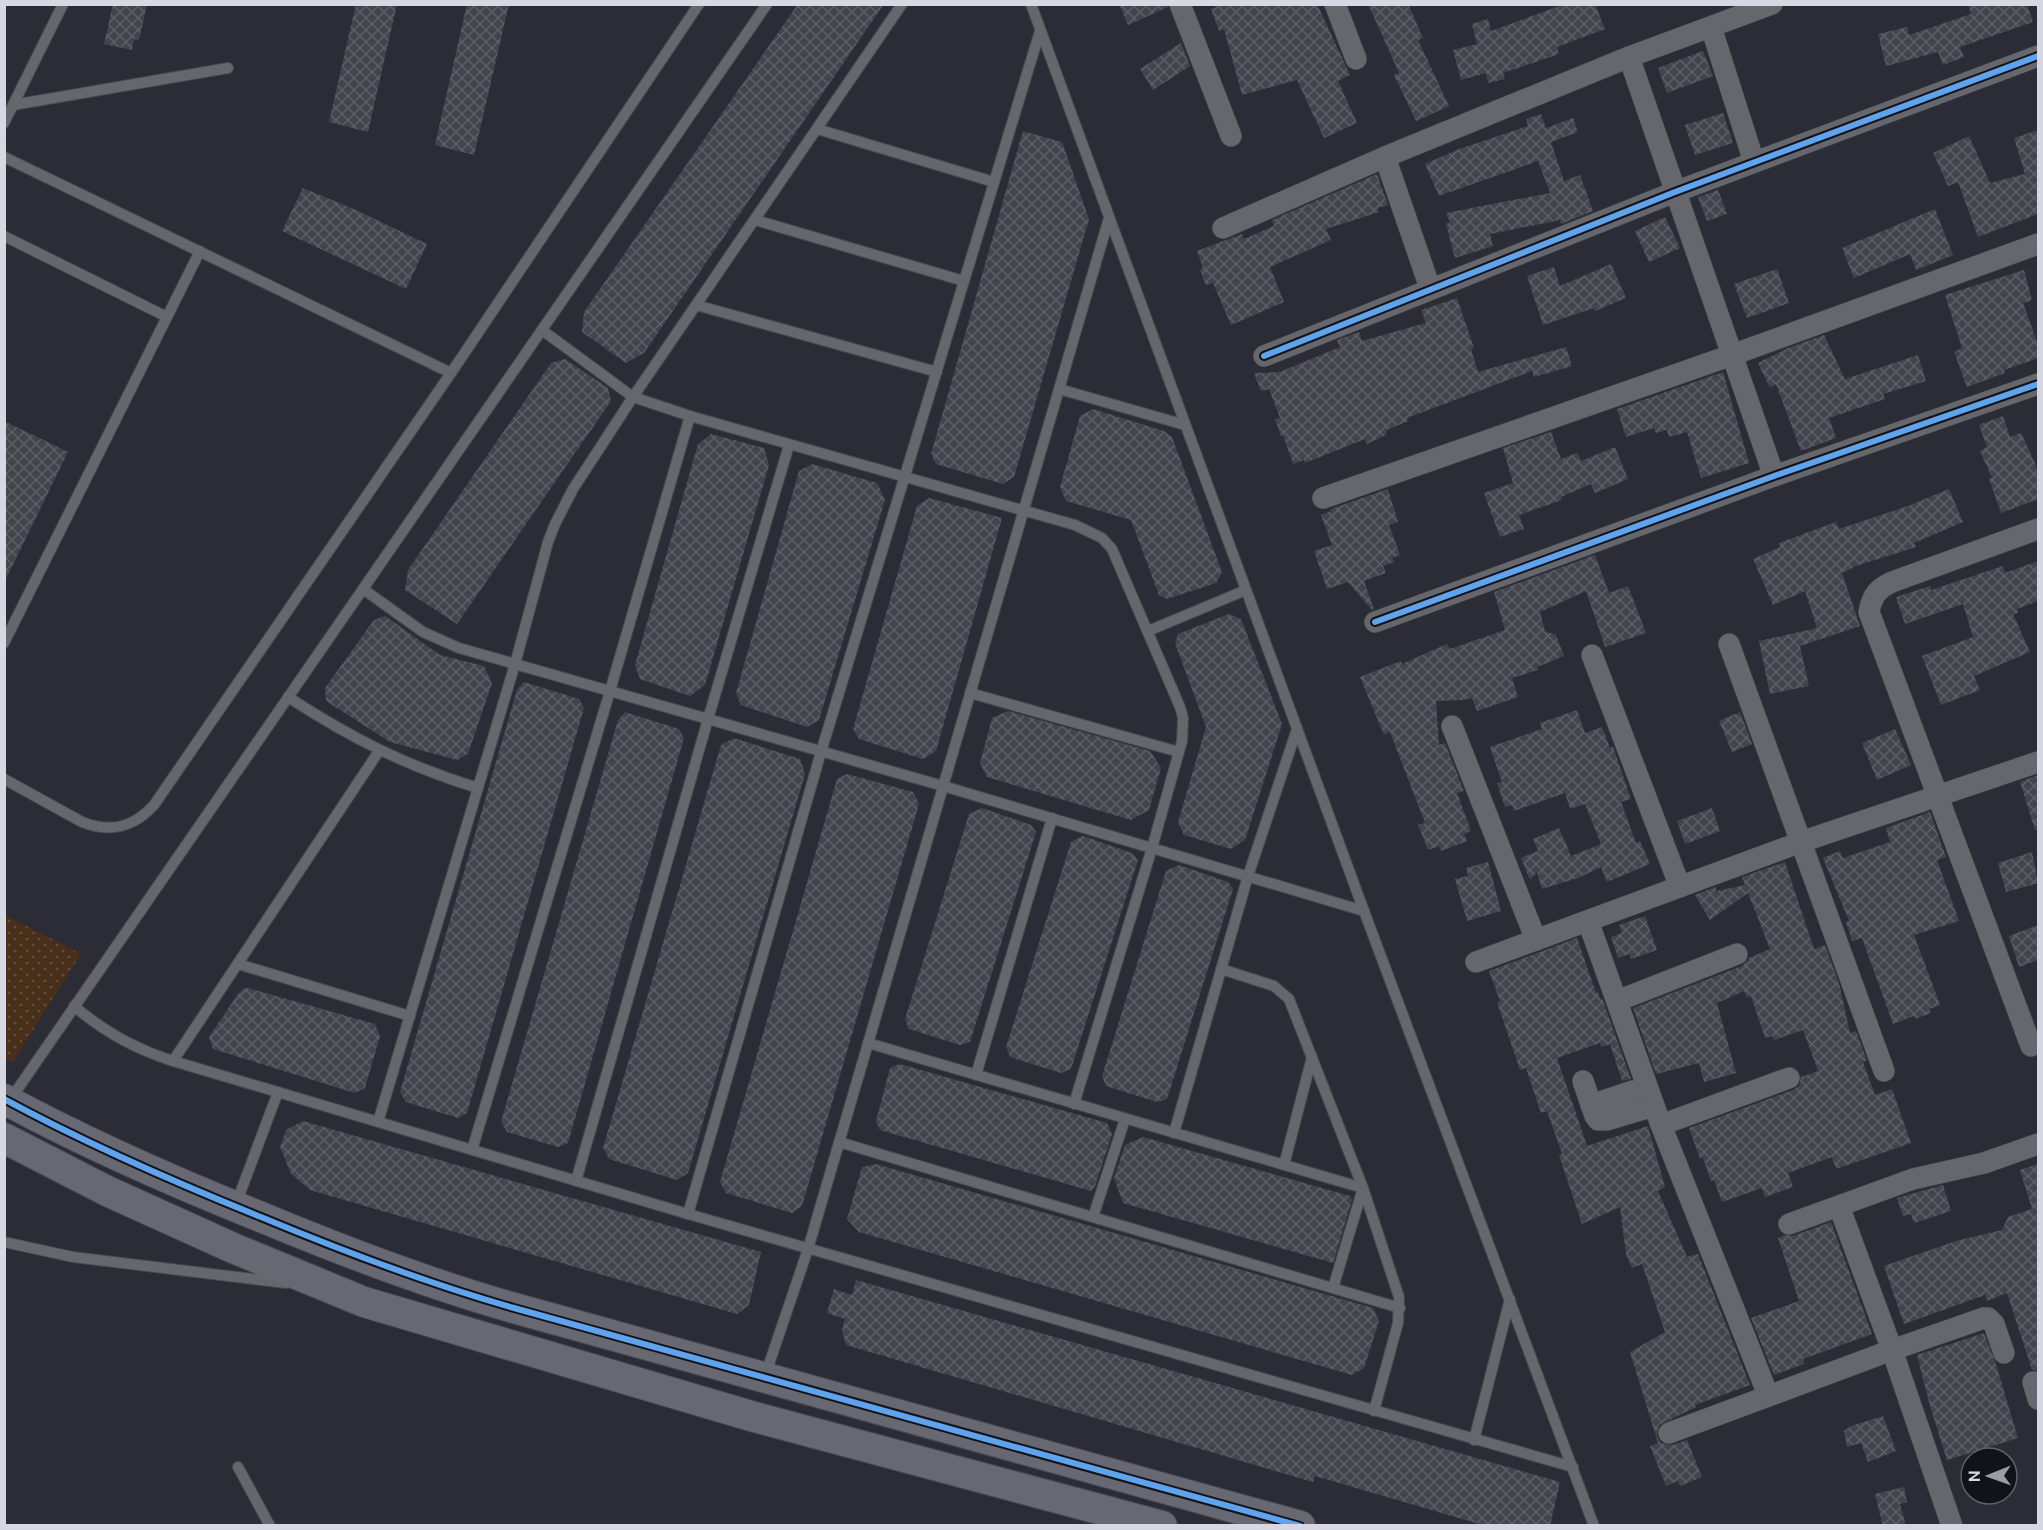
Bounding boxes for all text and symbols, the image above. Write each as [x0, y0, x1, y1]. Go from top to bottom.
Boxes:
north arrow [1959, 1446, 2019, 1506]
text: N [1964, 1470, 1985, 1482]

